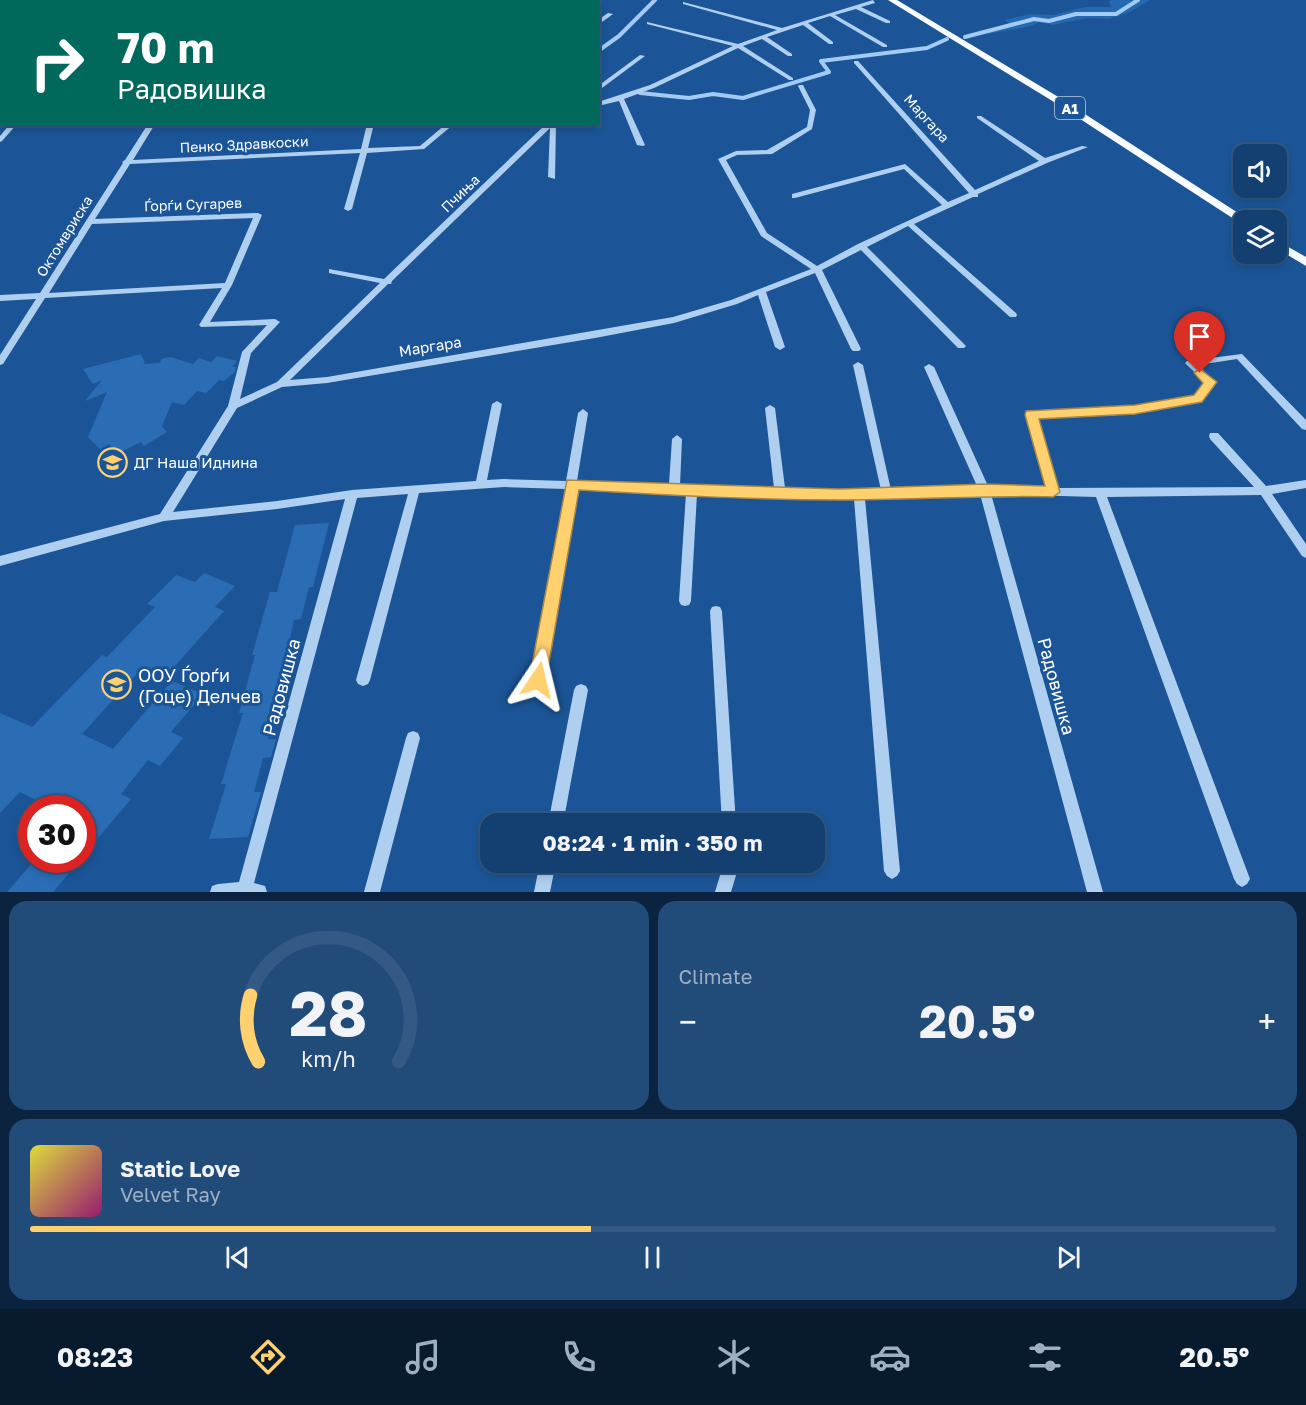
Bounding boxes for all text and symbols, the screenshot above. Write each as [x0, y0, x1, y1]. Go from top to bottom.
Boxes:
text: 70 m [117, 22, 214, 72]
icon: right [18, 24, 96, 102]
text: Радовишка [117, 73, 267, 105]
street label: Маргара [901, 90, 953, 146]
road number: A1 [1055, 97, 1085, 119]
street label: Пенко Здравкоски [179, 132, 309, 156]
map controls [1233, 144, 1287, 264]
button: sound [1233, 144, 1287, 198]
street label: Пчиња [437, 171, 483, 215]
street label: Октомвриска [32, 192, 96, 280]
street label: Ѓорѓи Сугарев [144, 194, 242, 214]
button: layers [1233, 210, 1287, 264]
pin [1174, 311, 1225, 373]
icon: arrive [1183, 320, 1216, 353]
street label: Маргара [397, 332, 463, 360]
school or university icon: ДГ Наша Иднина [97, 446, 129, 478]
place label: ДГ Наша Иднина [134, 453, 258, 471]
street label: Радовишка [1033, 635, 1081, 737]
street label: Радовишка [257, 636, 305, 738]
position arrow [506, 648, 570, 712]
place label: ООУ Ѓорѓи (Гоце) Делчев [138, 664, 261, 707]
school or university icon: ООУ Ѓорѓи (Гоце) Делчев [101, 669, 133, 701]
speed limit sign: 30 [18, 795, 96, 873]
text: 08:24 · 1 min · 350 m [543, 829, 762, 856]
text: Climate [679, 964, 752, 988]
text: 28 [290, 975, 368, 1050]
text: 20.5° [919, 994, 1035, 1048]
text: − [679, 1002, 697, 1041]
text: + [1258, 1002, 1276, 1041]
text: km/h [301, 1047, 356, 1073]
text: Static Love [120, 1155, 240, 1182]
text: Velvet Ray [120, 1182, 221, 1206]
icon: previous [221, 1241, 254, 1274]
icon: pause [636, 1241, 669, 1274]
icon: next [1052, 1241, 1085, 1274]
icon: directions [247, 1336, 289, 1378]
icon: music [402, 1336, 444, 1378]
icon: phone [558, 1336, 600, 1378]
icon: climate [713, 1336, 755, 1378]
icon: car [869, 1336, 911, 1378]
icon: filters [1024, 1336, 1066, 1378]
text: 08:23 [57, 1341, 133, 1373]
text: 20.5° [1180, 1341, 1249, 1373]

